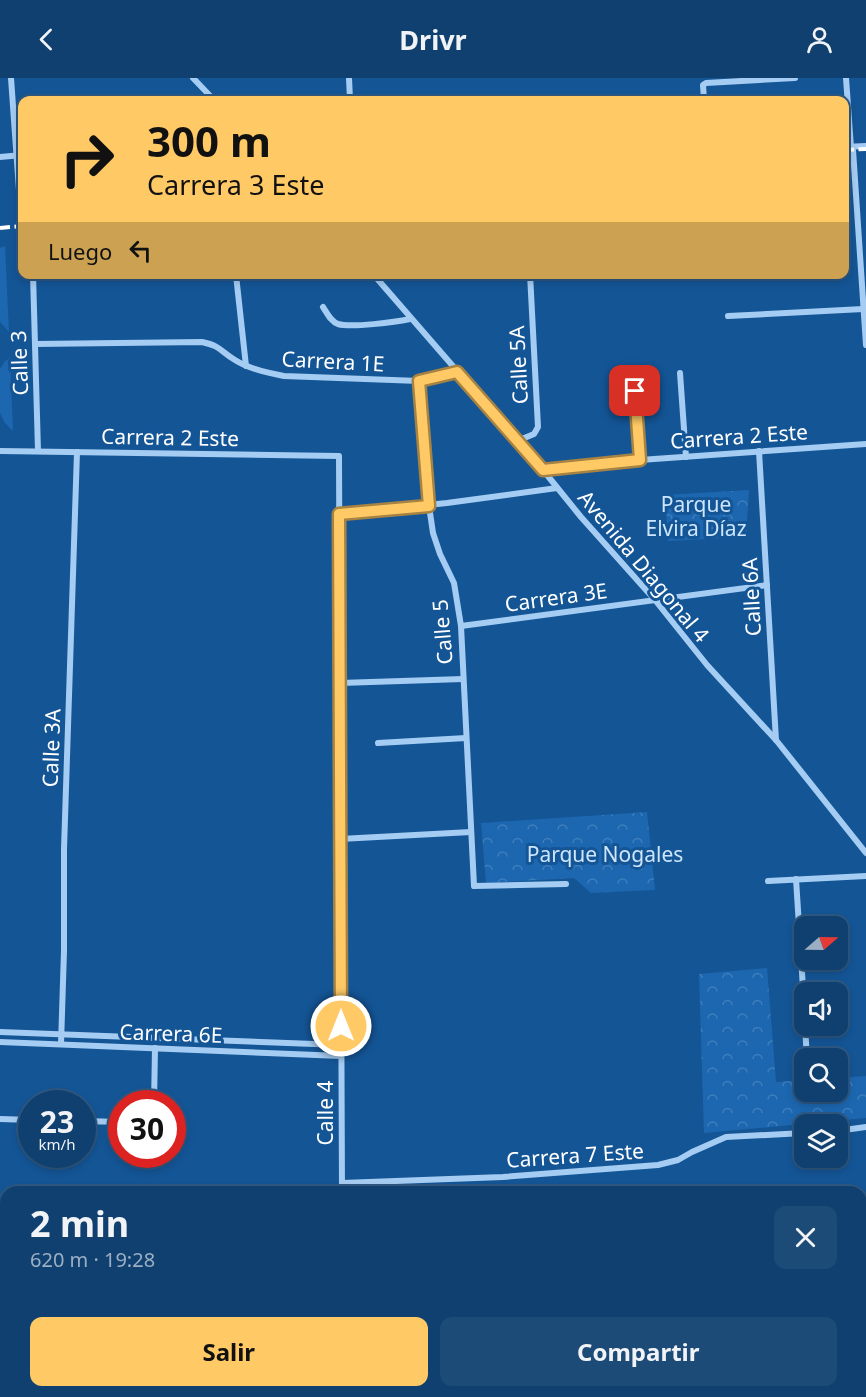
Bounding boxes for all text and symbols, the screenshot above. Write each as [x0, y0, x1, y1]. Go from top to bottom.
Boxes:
text: Drivr [399, 21, 467, 58]
icon: back [30, 23, 63, 56]
icon: person [803, 23, 836, 56]
text: 300 m [147, 112, 271, 169]
icon: right [48, 120, 126, 198]
text: Carrera 3 Este [147, 166, 324, 203]
icon: left [124, 234, 157, 267]
text: Luego [48, 236, 112, 266]
street label: Calle 5A [502, 324, 534, 405]
street label: Calle 3 [4, 330, 34, 396]
street label: Carrera 1E [281, 344, 385, 378]
pin [609, 365, 660, 416]
icon: arrive [618, 374, 651, 407]
street label: Carrera 2 Este [669, 417, 809, 455]
street label: Carrera 2 Este [101, 422, 239, 452]
street label: Avenida Diagonal 4 [572, 484, 716, 648]
park label: Parque Elvira Díaz [645, 490, 747, 542]
street label: Calle 6A [735, 556, 767, 637]
street label: Carrera 3E [503, 576, 609, 618]
street label: Calle 5 [425, 598, 459, 666]
street label: Calle 3A [36, 708, 66, 788]
park label: Parque Nogales [527, 840, 683, 868]
north arrow [794, 916, 848, 970]
map controls [794, 916, 848, 1168]
button: sound [794, 982, 848, 1036]
position arrow [309, 994, 373, 1058]
street label: Carrera 6E [119, 1017, 223, 1049]
button: search [794, 1048, 848, 1102]
street label: Calle 4 [311, 1080, 339, 1146]
speed limit sign: 30 [108, 1090, 186, 1168]
text: 23 [40, 1101, 74, 1142]
button: layers [794, 1114, 848, 1168]
text: km/h [39, 1134, 75, 1154]
street label: Carrera 7 Este [505, 1136, 645, 1174]
text: 2 min [30, 1199, 129, 1248]
button: close [774, 1206, 837, 1269]
text: 620 m · 19:28 [30, 1246, 155, 1273]
button: Salir [30, 1317, 428, 1386]
button: Compartir [440, 1317, 837, 1386]

